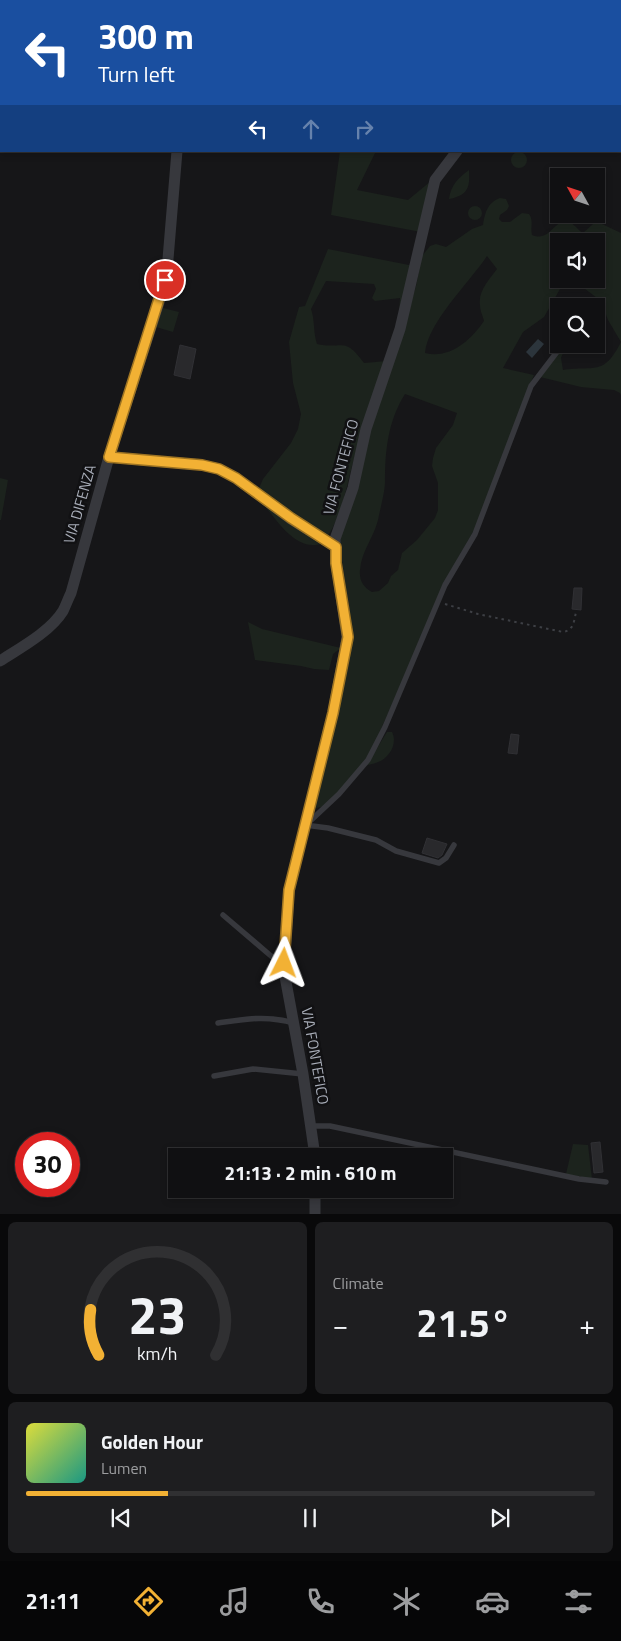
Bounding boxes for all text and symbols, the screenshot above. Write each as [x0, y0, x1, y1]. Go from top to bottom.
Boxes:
text: 300 m [98, 9, 194, 63]
icon: left [15, 20, 80, 85]
text: Turn left [98, 57, 175, 91]
icon: left [244, 115, 272, 143]
icon: ahead [297, 115, 325, 143]
icon: right [350, 115, 378, 143]
north arrow [550, 168, 605, 222]
map controls [550, 168, 605, 353]
button: sound [550, 233, 605, 288]
pin [144, 259, 186, 301]
icon: arrive [151, 266, 179, 294]
button: search [550, 298, 605, 353]
street label: VIA FONTEFICO [317, 416, 364, 517]
street label: VIA DIFENZA [57, 462, 102, 546]
position arrow [257, 936, 309, 988]
street label: VIA FONTEFICO [296, 1006, 335, 1106]
speed limit sign: 30 [15, 1132, 80, 1197]
text: 21:13 · 2 min · 610 m [224, 1158, 397, 1187]
text: Climate [333, 1271, 384, 1295]
text: 23 [128, 1275, 186, 1354]
text: 21.5° [416, 1294, 511, 1352]
text: − [333, 1303, 348, 1346]
text: + [579, 1303, 595, 1346]
text: km/h [137, 1340, 177, 1367]
text: Golden Hour [101, 1427, 203, 1456]
text: Lumen [101, 1456, 147, 1480]
icon: previous [107, 1504, 135, 1532]
icon: pause [296, 1504, 324, 1532]
icon: next [486, 1504, 514, 1532]
text: 21:11 [25, 1584, 80, 1618]
icon: directions [131, 1584, 166, 1619]
icon: music [217, 1584, 252, 1619]
icon: phone [303, 1584, 338, 1619]
icon: climate [389, 1584, 424, 1619]
icon: car [475, 1584, 510, 1619]
icon: filters [561, 1584, 596, 1619]

